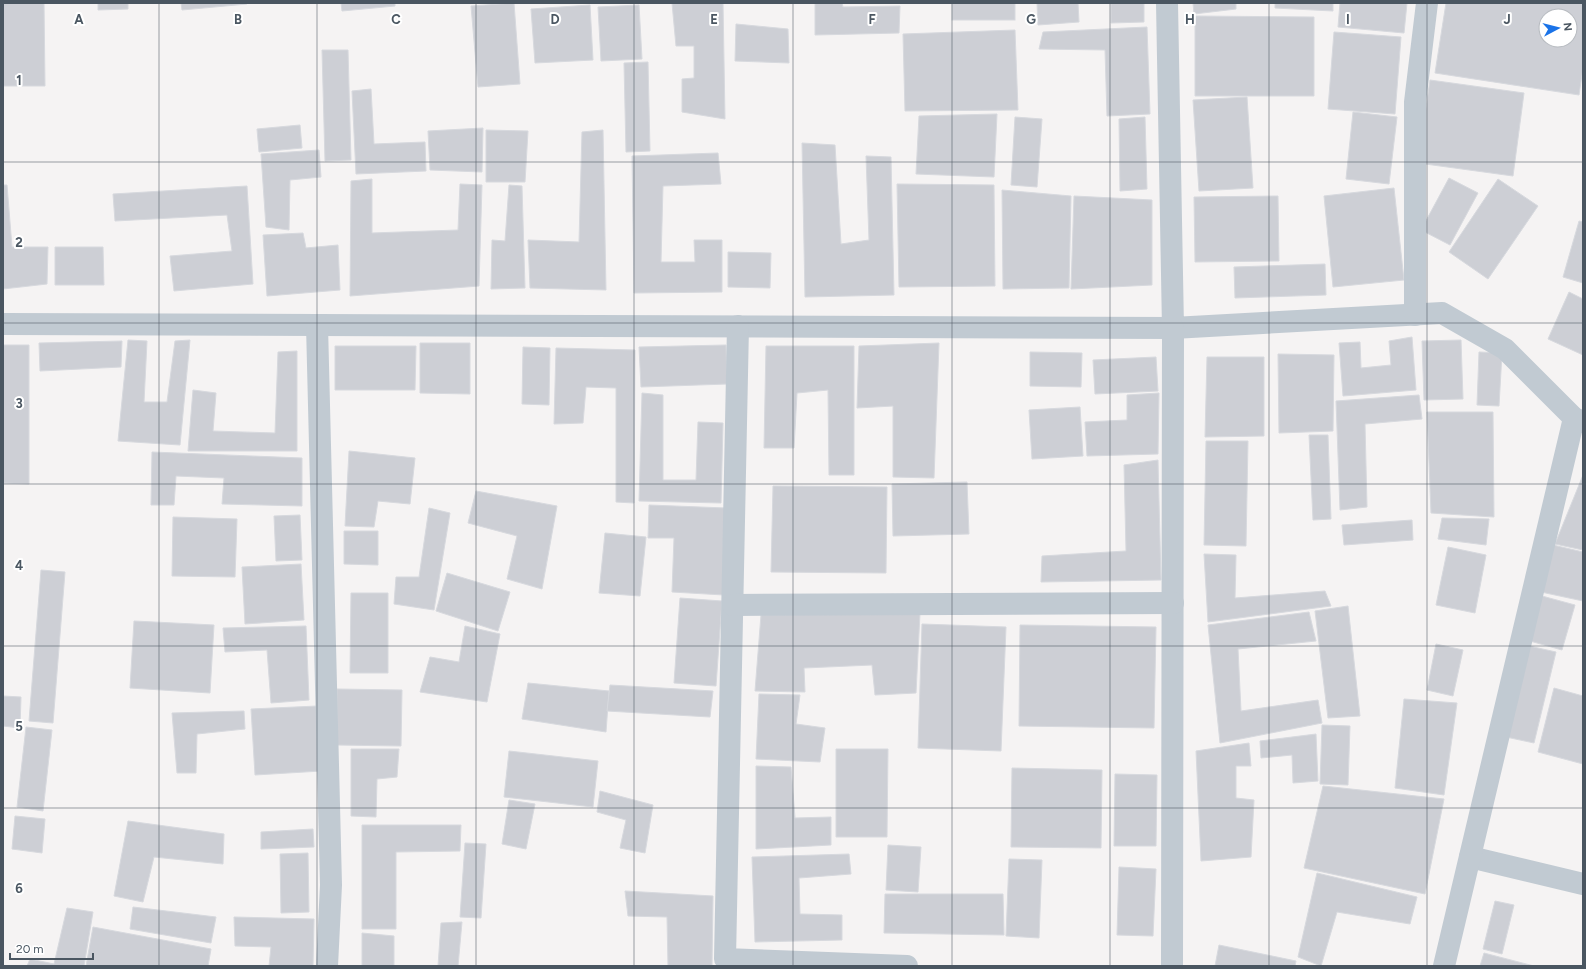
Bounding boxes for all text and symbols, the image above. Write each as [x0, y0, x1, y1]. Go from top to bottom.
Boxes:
north arrow [1538, 8, 1578, 48]
text: A [74, 12, 84, 27]
text: B [234, 12, 242, 27]
text: C [391, 12, 401, 27]
text: D [550, 12, 560, 27]
text: E [710, 12, 718, 27]
text: F [868, 12, 876, 27]
text: G [1026, 12, 1036, 27]
text: H [1185, 12, 1195, 27]
text: I [1346, 12, 1350, 27]
text: J [1503, 12, 1511, 27]
text: N [1560, 22, 1574, 32]
text: 1 [16, 73, 22, 88]
text: 2 [15, 235, 23, 250]
text: 3 [15, 396, 23, 411]
text: 4 [15, 558, 23, 573]
text: 5 [15, 719, 23, 734]
text: 6 [15, 881, 23, 896]
scale bar [10, 935, 93, 961]
text: 20 m [16, 942, 44, 956]

